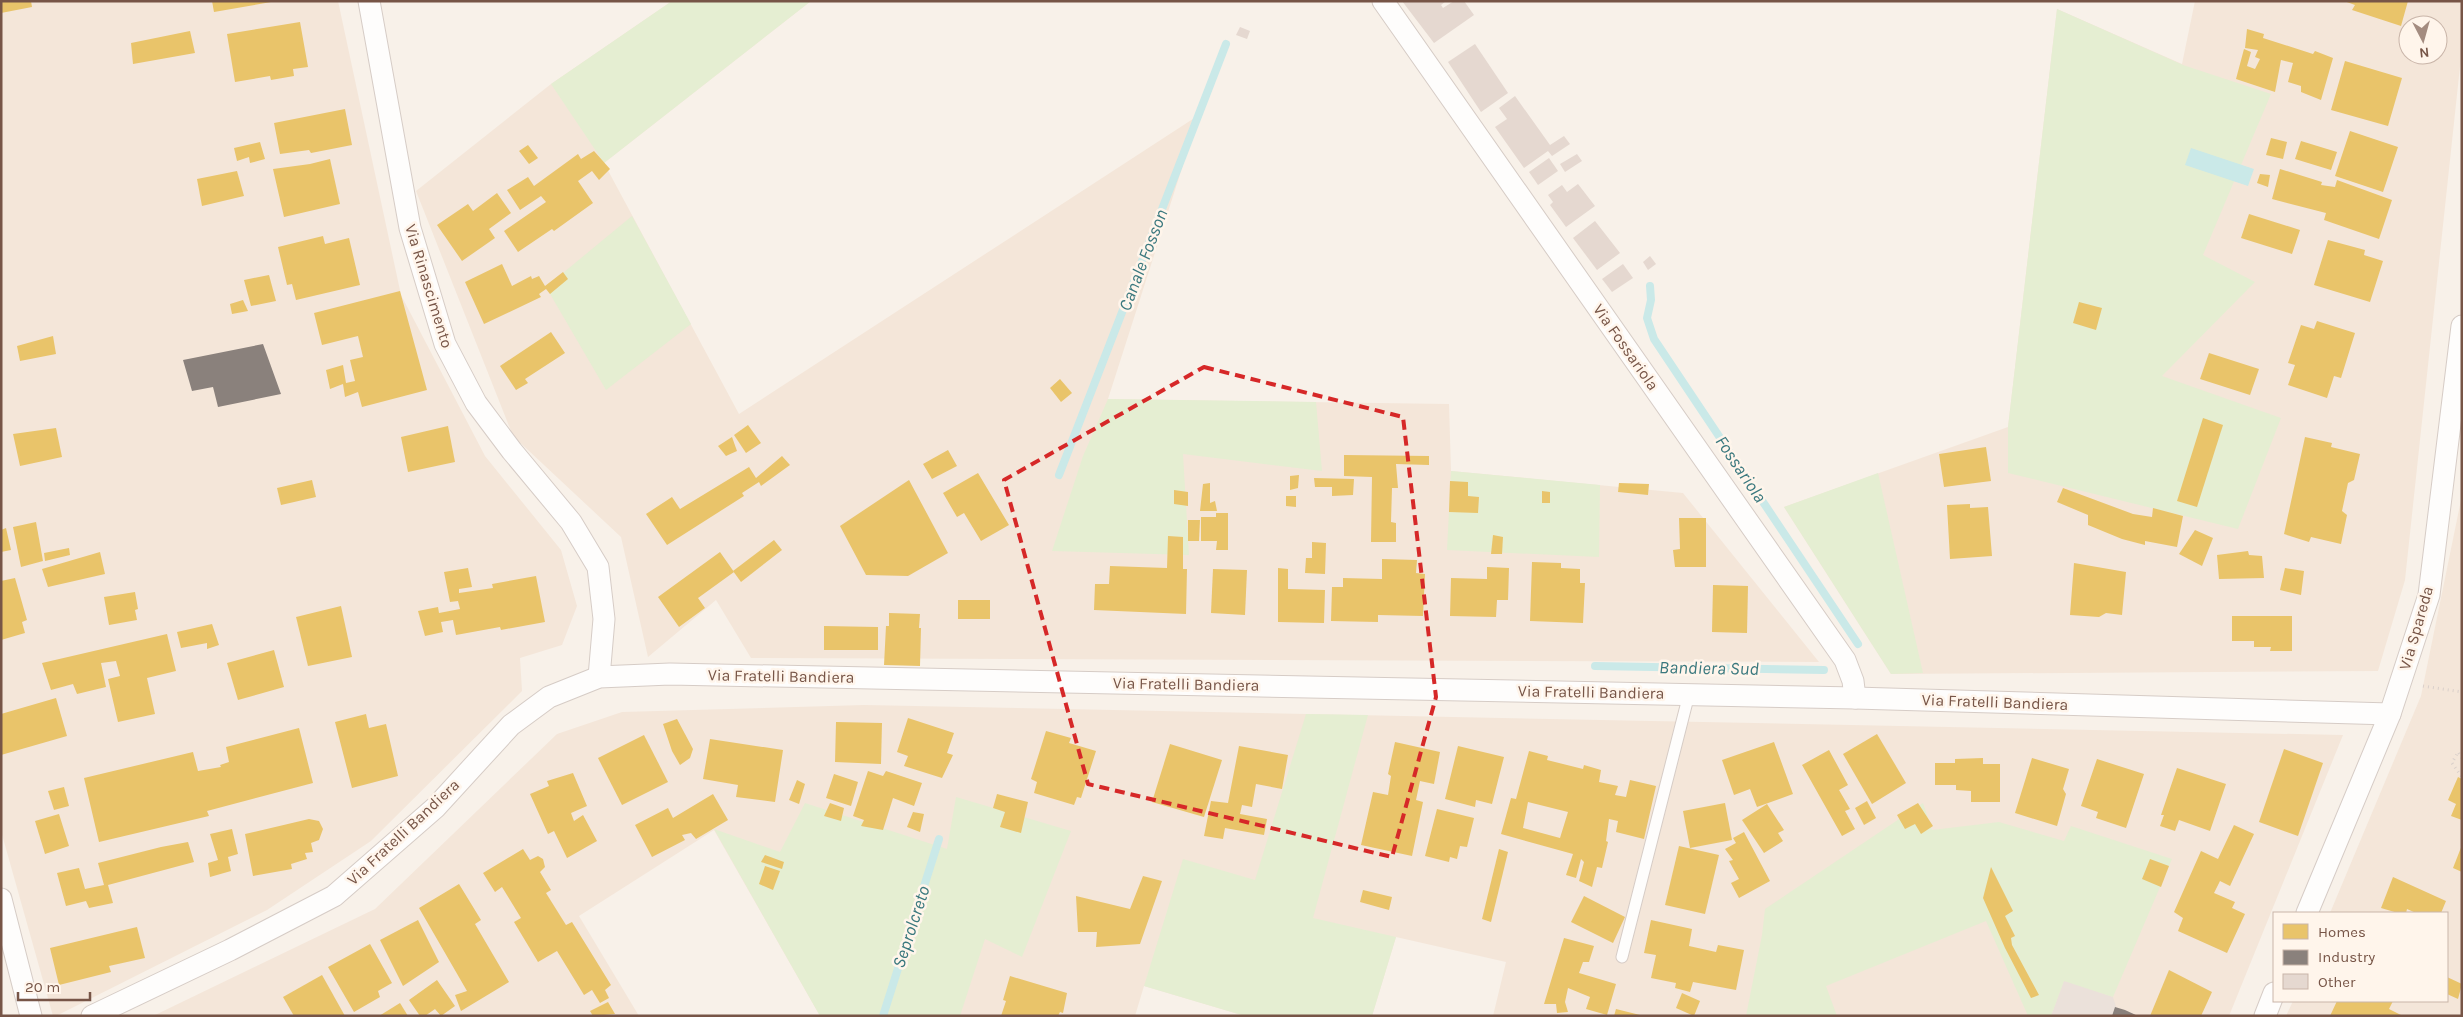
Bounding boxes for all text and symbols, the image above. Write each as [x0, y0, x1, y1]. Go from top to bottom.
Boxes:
north arrow [2398, 15, 2448, 65]
text: N [2418, 43, 2430, 61]
water label: Canale Fosson [1114, 206, 1172, 314]
street label: Via Rinascimento [401, 222, 457, 350]
street label: Via Fossariola [1589, 300, 1663, 394]
water label: Fossariola [1711, 431, 1771, 507]
street label: Via Spareda [2395, 584, 2437, 672]
water label: Bandiera Sud [1659, 656, 1760, 680]
street label: Via Fratelli Bandiera [708, 665, 854, 687]
street label: Via Fratelli Bandiera [1113, 673, 1259, 695]
street label: Via Fratelli Bandiera [1518, 681, 1664, 703]
street label: Via Fratelli Bandiera [1921, 690, 2069, 714]
street label: Via Fratelli Bandiera [343, 775, 463, 889]
water label: Seprolcreto [887, 883, 935, 971]
legend [2273, 912, 2448, 1002]
text: Homes [2318, 923, 2366, 941]
text: Industry [2318, 948, 2375, 966]
scale bar [18, 970, 90, 1002]
text: Other [2318, 973, 2356, 991]
text: 20 m [25, 978, 60, 996]

